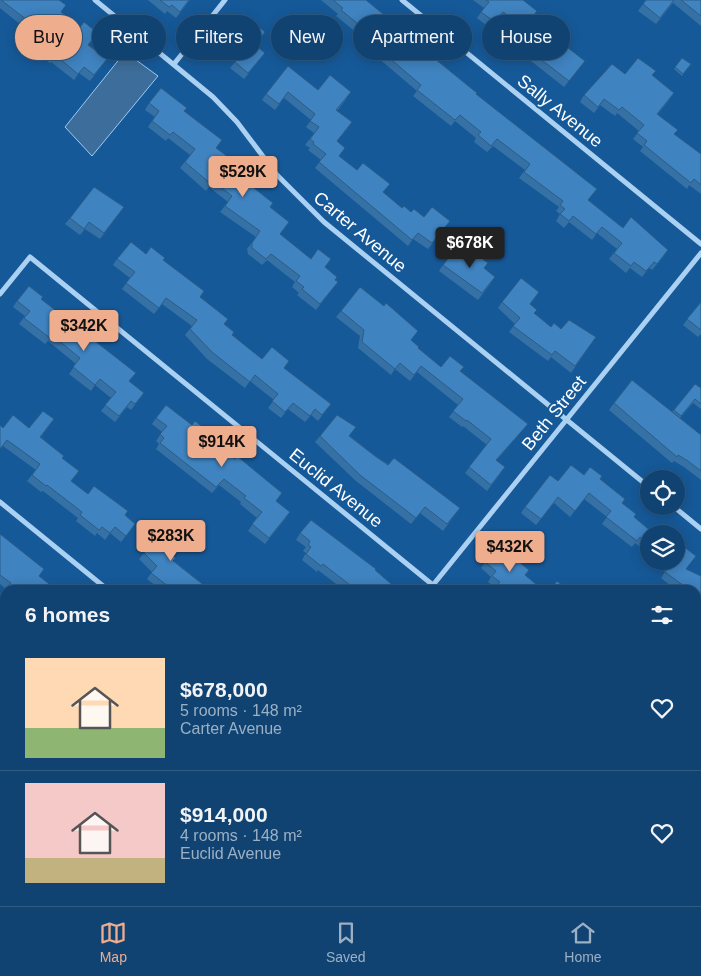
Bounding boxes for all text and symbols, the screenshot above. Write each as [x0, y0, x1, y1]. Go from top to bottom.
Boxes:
chip: Buy [15, 15, 82, 60]
chip: Rent [92, 15, 166, 60]
chip: Filters [176, 15, 261, 60]
chip: New [271, 15, 343, 60]
chip: Apartment [353, 15, 472, 60]
chip: House [482, 15, 570, 60]
street label: Sally Avenue [513, 71, 607, 151]
pin: $529K [208, 156, 278, 198]
text: $529K [219, 163, 267, 180]
street label: Carter Avenue [310, 187, 410, 277]
pin: $678K [435, 226, 505, 269]
text: $678K [446, 234, 494, 251]
pin: $342K [49, 310, 119, 352]
text: $342K [60, 317, 108, 334]
street label: Beth Street [518, 372, 590, 454]
pin: $914K [187, 426, 257, 468]
text: $914K [198, 433, 246, 450]
street label: Euclid Avenue [286, 444, 386, 532]
map controls [640, 470, 685, 570]
button: locate [640, 470, 685, 515]
pin: $283K [136, 520, 206, 562]
button: layers [640, 525, 685, 570]
text: $283K [147, 527, 195, 544]
pin: $432K [475, 530, 545, 573]
text: $432K [486, 538, 534, 555]
icon: filters [648, 601, 676, 629]
text: 6 homes [25, 603, 110, 626]
icon: home [65, 678, 125, 738]
text: $678,000 [180, 678, 268, 701]
icon: heart [648, 694, 676, 722]
text: 5 rooms · 148 m² [180, 702, 302, 719]
text: Carter Avenue [180, 720, 282, 737]
icon: home [65, 803, 125, 863]
text: $914,000 [180, 803, 268, 826]
icon: heart [648, 819, 676, 847]
text: 4 rooms · 148 m² [180, 827, 302, 844]
text: Euclid Avenue [180, 845, 281, 862]
tab: Map [99, 919, 127, 965]
tab: Saved [326, 919, 366, 965]
tab: Home [564, 919, 602, 965]

